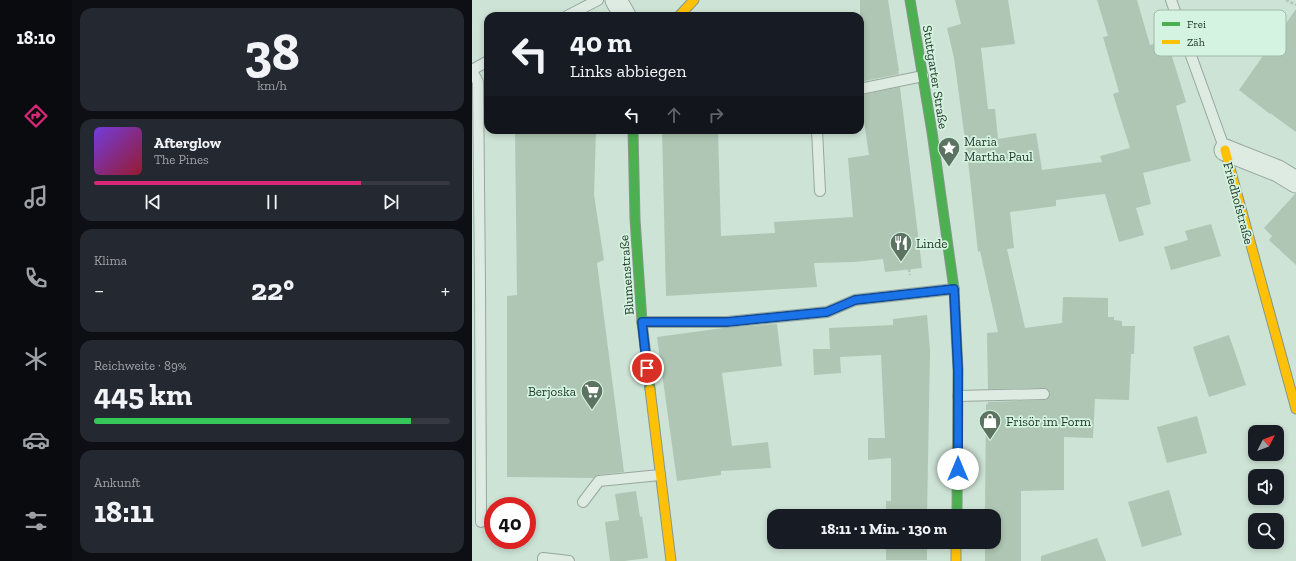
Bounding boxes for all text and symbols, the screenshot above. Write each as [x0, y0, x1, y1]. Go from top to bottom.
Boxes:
legend [1154, 10, 1286, 56]
text: Frei [1187, 18, 1206, 31]
text: 38 [244, 21, 300, 83]
street label: Stuttgarter Straße [920, 24, 951, 130]
text: 40 m [570, 26, 632, 59]
text: 18:10 [16, 27, 56, 49]
icon: left [504, 28, 556, 80]
text: Zäh [1187, 36, 1206, 49]
text: Links abbiegen [570, 60, 687, 82]
text: km/h [257, 78, 287, 93]
icon: directions [22, 102, 50, 130]
icon: left [621, 104, 643, 126]
icon: ahead [663, 104, 685, 126]
icon: right [705, 104, 727, 126]
text: Afterglow [154, 134, 221, 152]
place label: Maria Martha Paul [964, 134, 1033, 164]
place icon: Maria Martha Paul [936, 135, 962, 168]
text: The Pines [154, 152, 209, 167]
street label: Friedhofstraße [1220, 160, 1257, 246]
icon: music [22, 183, 50, 211]
icon: previous [142, 191, 164, 213]
icon: pause [261, 191, 283, 213]
icon: next [380, 191, 402, 213]
restaurant icon: Linde [888, 230, 914, 263]
street label: Blumenstraße [616, 234, 637, 315]
place label: Linde [916, 236, 947, 251]
text: Klima [94, 253, 127, 268]
icon: phone [22, 264, 50, 292]
text: 22° [251, 272, 294, 308]
text: − [94, 277, 104, 304]
text: + [441, 277, 450, 304]
icon: climate [22, 345, 50, 373]
pin [630, 351, 664, 385]
icon: arrive [636, 357, 658, 379]
text: Reichweite · 89% [94, 358, 187, 373]
text: 445 km [94, 377, 192, 413]
supermarket icon: Berjoska [579, 378, 605, 411]
place label: Berjoska [528, 384, 577, 400]
shop icon: Frisör im Form [977, 408, 1003, 441]
place label: Frisör im Form [1006, 414, 1092, 429]
north arrow [1248, 425, 1284, 461]
map controls [1248, 425, 1284, 549]
icon: car [22, 426, 50, 454]
position arrow [937, 448, 979, 490]
button: sound [1248, 469, 1284, 505]
text: Ankunft [94, 475, 140, 490]
text: 18:11 [94, 494, 154, 530]
speed limit sign: 40 [484, 497, 536, 549]
icon: filters [22, 507, 50, 535]
button: search [1248, 513, 1284, 549]
text: 18:11 · 1 Min. · 130 m [821, 520, 947, 538]

